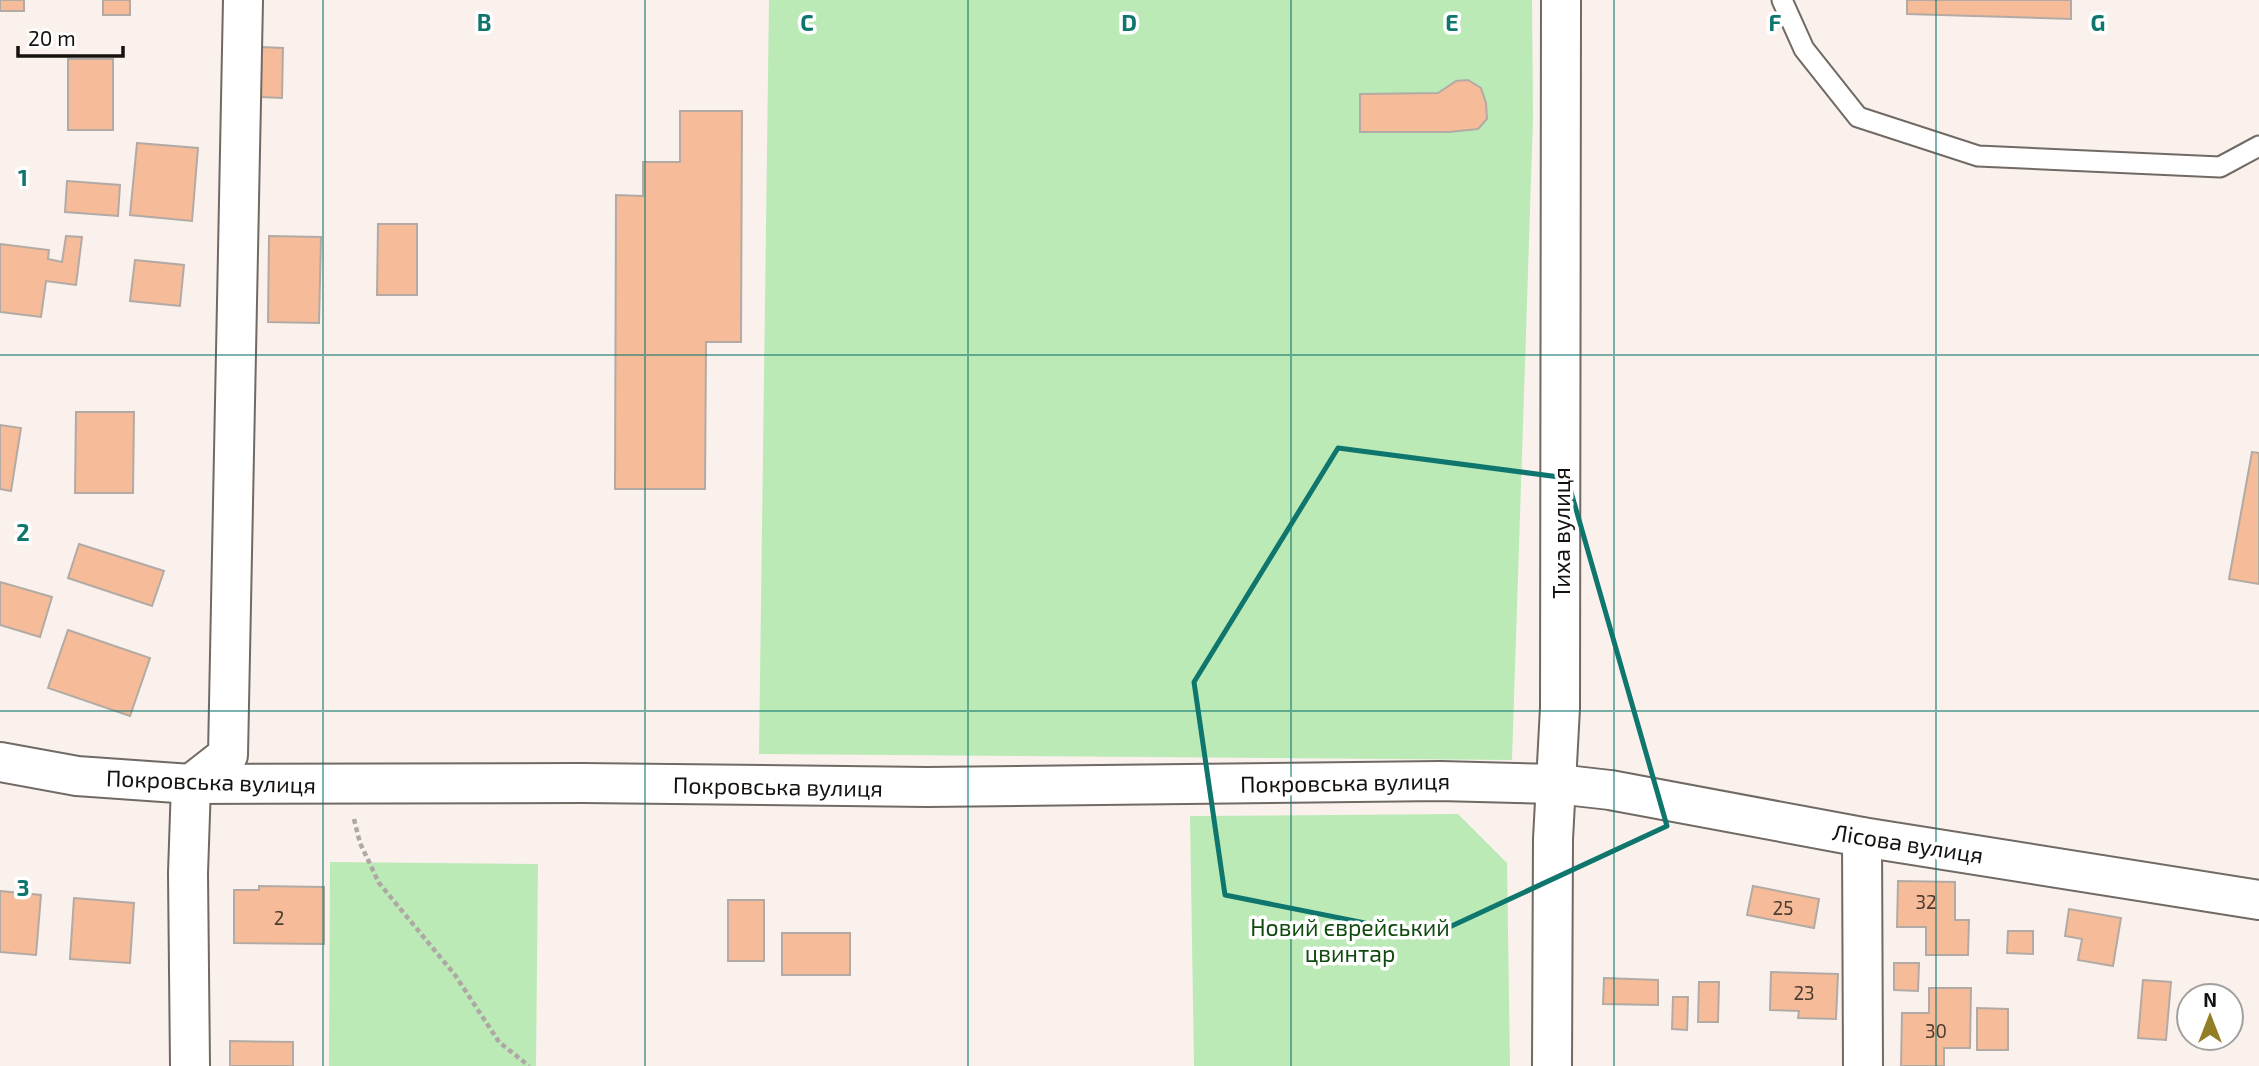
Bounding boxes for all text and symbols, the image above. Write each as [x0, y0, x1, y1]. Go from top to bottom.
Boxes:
text: B [477, 8, 491, 36]
text: C [800, 8, 814, 36]
text: D [1121, 8, 1137, 36]
text: E [1445, 8, 1459, 36]
text: F [1769, 8, 1782, 36]
text: G [2091, 8, 2105, 36]
scale bar [18, 14, 122, 58]
text: 20 m [28, 25, 76, 50]
text: 1 [18, 163, 28, 191]
street label: Тиха вулиця [1547, 467, 1576, 599]
text: 2 [16, 518, 30, 546]
street label: Покровська вулиця [105, 763, 316, 800]
street label: Покровська вулиця [1240, 766, 1450, 799]
street label: Покровська вулиця [673, 770, 883, 803]
street label: Лісова вулиця [1830, 817, 1985, 870]
text: 3 [16, 873, 30, 901]
house number: 32 [1915, 890, 1937, 913]
house number: 25 [1773, 896, 1793, 919]
house number: 2 [274, 906, 284, 929]
park label: Новий єврейський цвинтар [1250, 913, 1450, 967]
house number: 23 [1793, 981, 1815, 1004]
north arrow [2175, 982, 2245, 1052]
text: N [2203, 988, 2217, 1011]
house number: 30 [1925, 1019, 1947, 1042]

